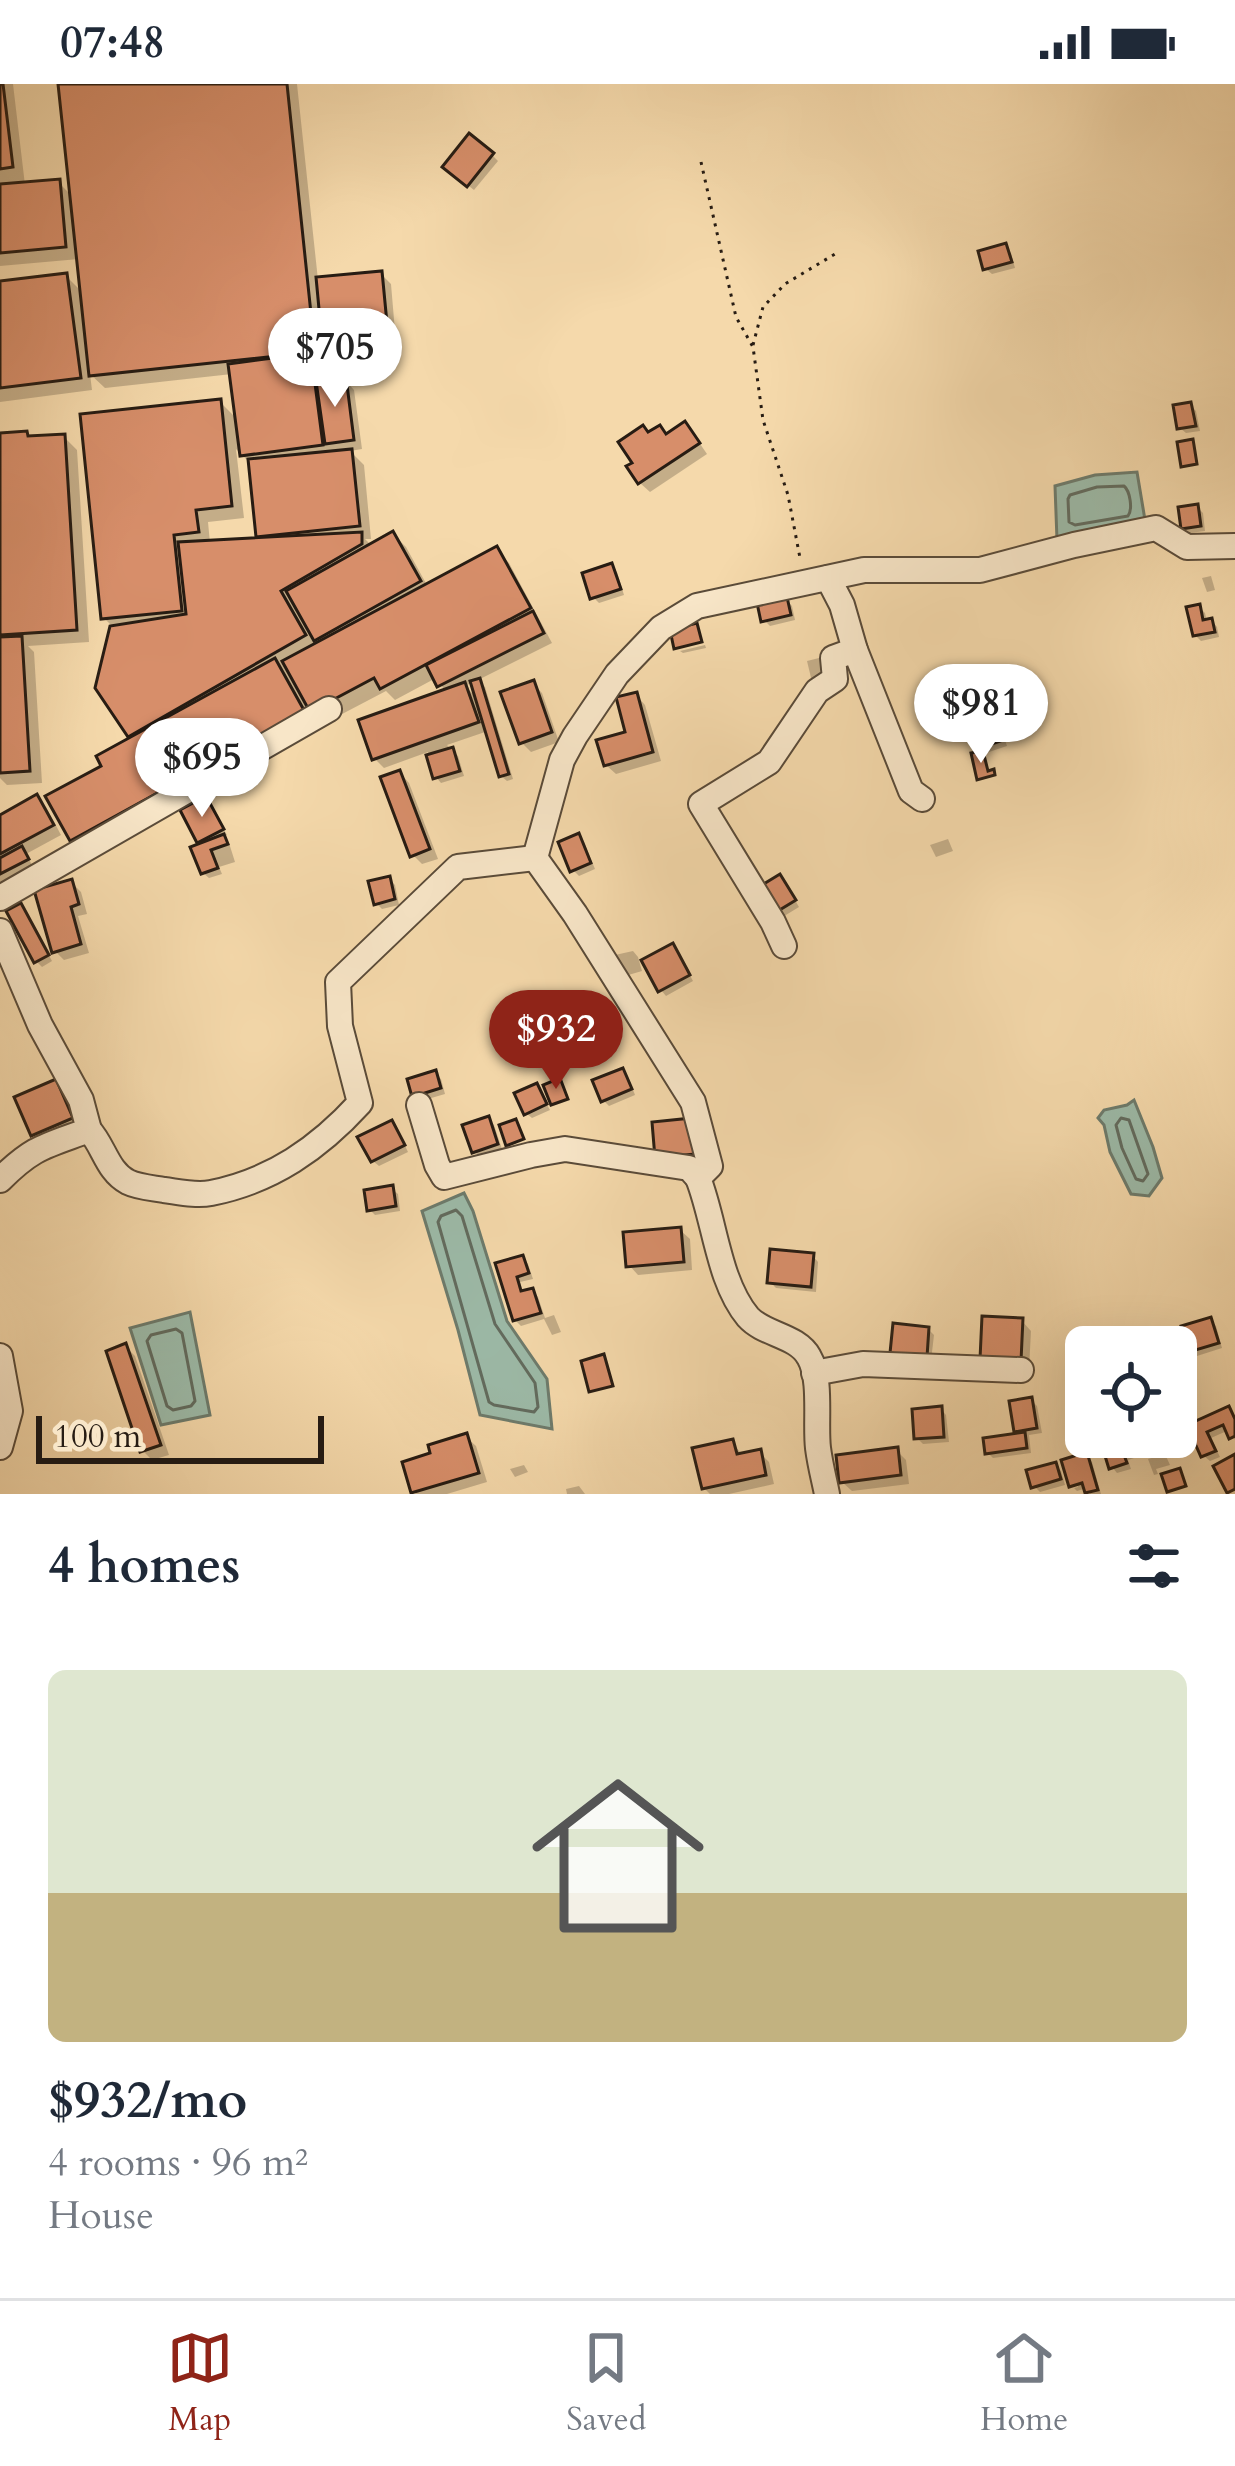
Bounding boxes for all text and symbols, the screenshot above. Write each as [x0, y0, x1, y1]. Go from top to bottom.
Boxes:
text: 07:48 [60, 12, 165, 73]
pin: $705 [264, 308, 406, 410]
text: $705 [295, 320, 375, 373]
pin: $981 [910, 664, 1052, 766]
text: $981 [941, 676, 1021, 729]
pin: $695 [131, 718, 273, 820]
text: $695 [162, 730, 242, 783]
pin: $932 [485, 990, 627, 1092]
text: $932 [516, 1002, 596, 1055]
map controls [1065, 1326, 1197, 1458]
button: locate [1065, 1326, 1197, 1458]
scale bar [36, 1410, 324, 1463]
text: 100 m [54, 1414, 141, 1459]
text: 4 homes [48, 1531, 240, 1601]
icon: filters [1121, 1533, 1187, 1599]
icon: home [510, 1748, 726, 1964]
text: $932/mo [48, 2066, 247, 2136]
text: 4 rooms · 96 m² [48, 2136, 308, 2189]
text: House [48, 2189, 154, 2242]
tab: Map [167, 2325, 233, 2442]
tab: Saved [566, 2325, 646, 2442]
tab: Home [980, 2325, 1068, 2442]

